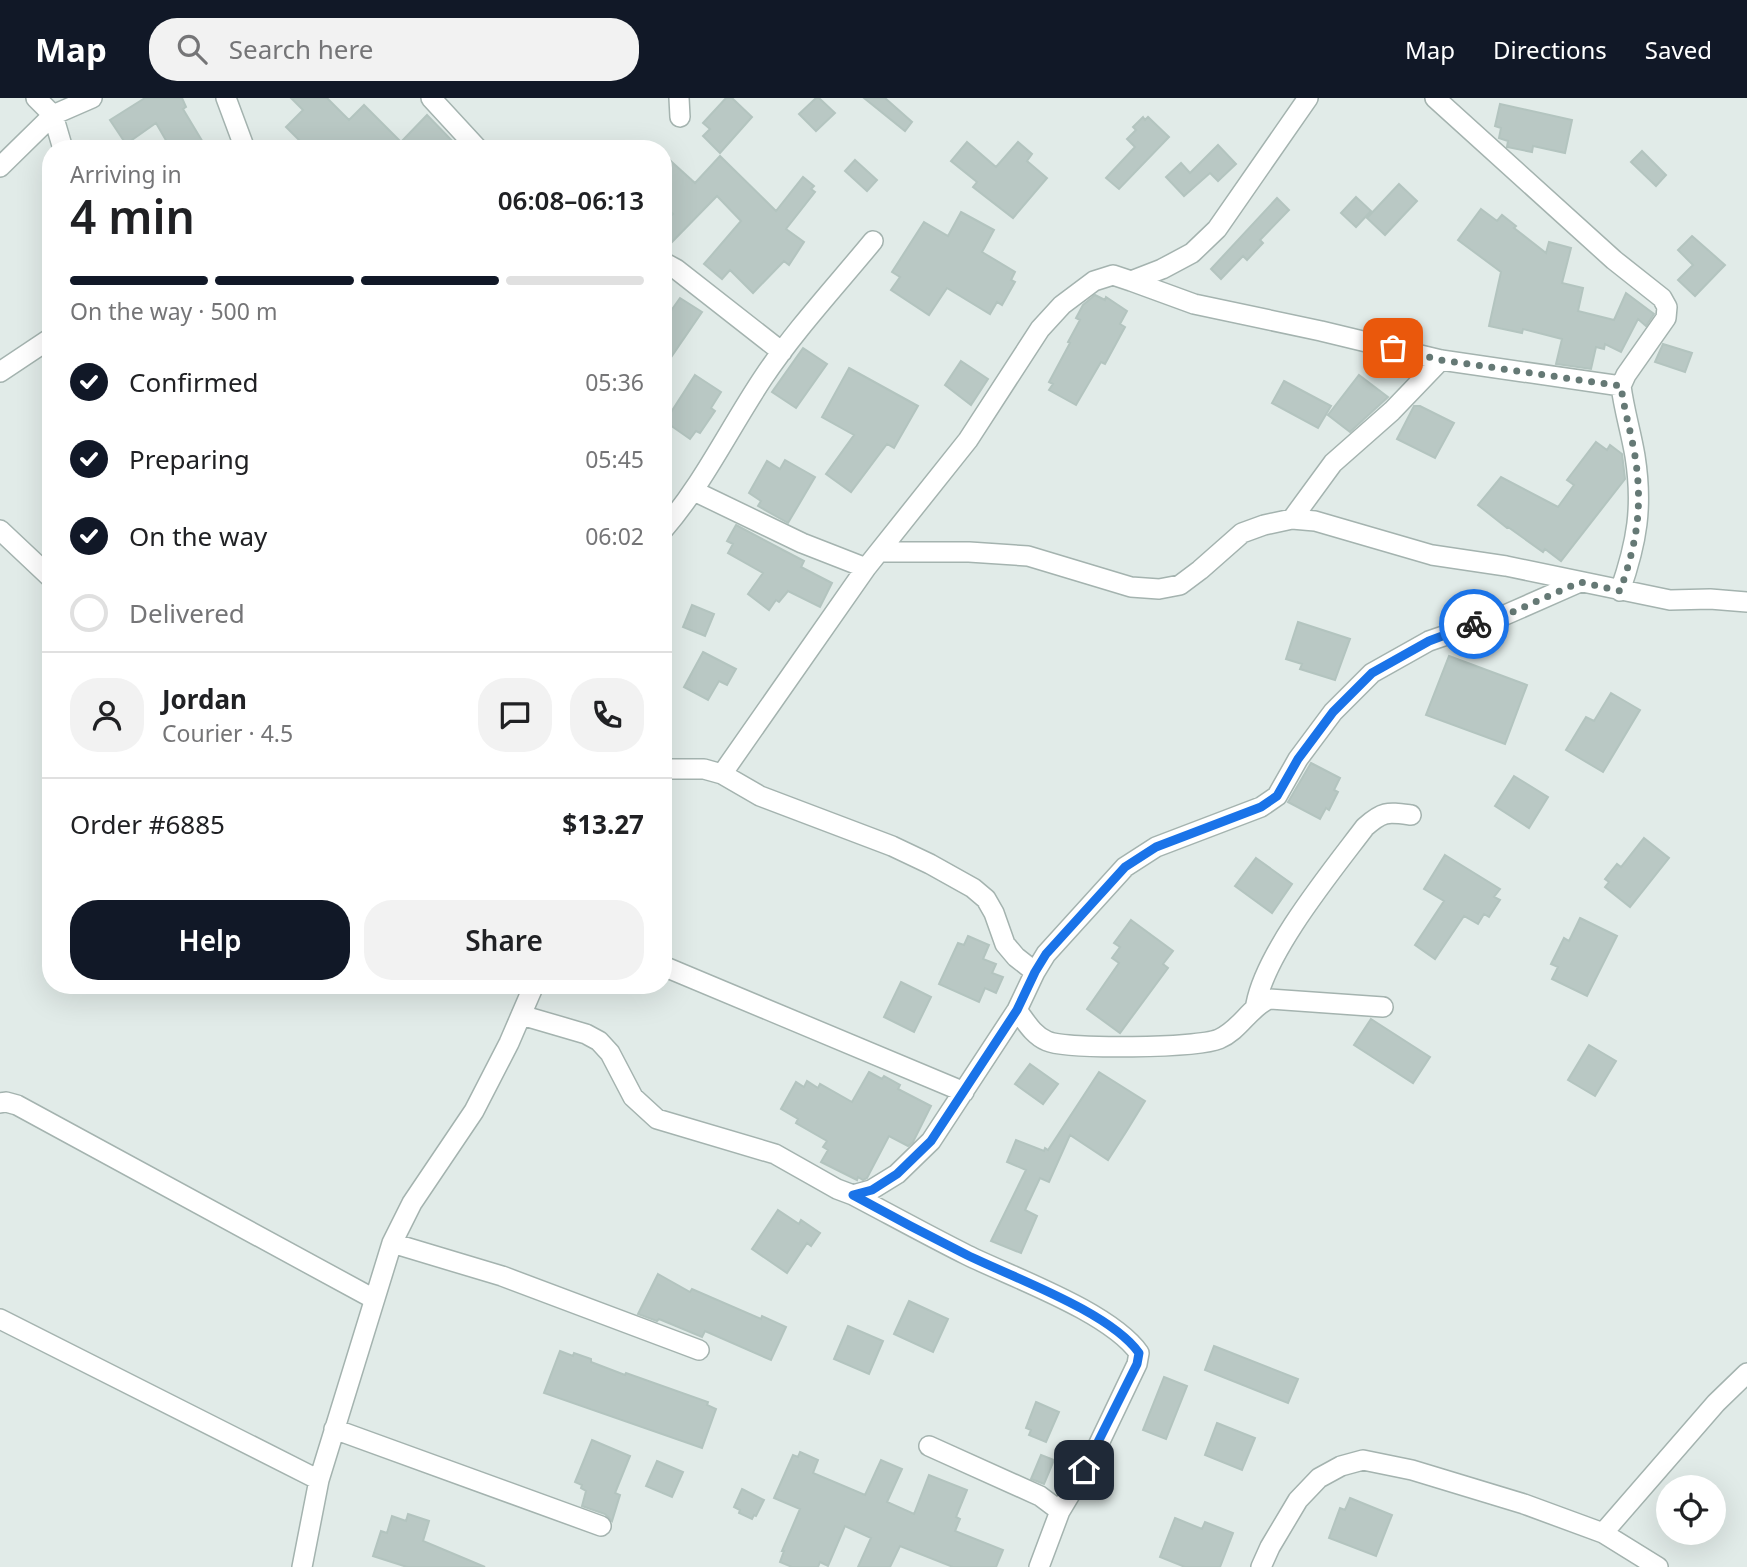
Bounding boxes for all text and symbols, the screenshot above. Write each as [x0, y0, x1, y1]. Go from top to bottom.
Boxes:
search box [149, 18, 639, 81]
text: Map [35, 27, 107, 72]
icon: search [173, 30, 211, 68]
text: Search here [229, 31, 373, 67]
text: Map [1405, 33, 1455, 66]
text: Directions [1493, 33, 1607, 66]
text: Saved [1645, 33, 1712, 66]
text: Arriving in [70, 158, 182, 190]
text: 06:08–06:13 [498, 182, 644, 218]
text: 4 min [70, 185, 195, 247]
text: On the way · 500 m [70, 295, 277, 327]
pin [1363, 318, 1423, 378]
icon: bag [1374, 329, 1412, 367]
icon: check [70, 363, 108, 401]
text: Confirmed [129, 364, 259, 400]
text: 05:36 [585, 366, 644, 398]
icon: check [70, 440, 108, 478]
text: Preparing [129, 441, 250, 477]
text: 05:45 [585, 443, 644, 475]
icon: check [70, 517, 108, 555]
text: On the way [129, 518, 267, 554]
text: 06:02 [585, 520, 644, 552]
courier [1439, 589, 1509, 659]
text: Delivered [129, 595, 245, 631]
icon: bike [1455, 605, 1493, 643]
button: person [70, 678, 144, 752]
button: chat [478, 678, 552, 752]
button: phone [570, 678, 644, 752]
text: Jordan [162, 681, 247, 717]
text: Courier · 4.5 [162, 717, 293, 749]
text: Order #6885 [70, 806, 225, 842]
text: $13.27 [562, 806, 644, 842]
button: Help [70, 900, 350, 980]
button: Share [364, 900, 644, 980]
pin [1054, 1440, 1114, 1500]
icon: home [1065, 1451, 1103, 1489]
map controls [1656, 1475, 1726, 1545]
button: locate [1656, 1475, 1726, 1545]

